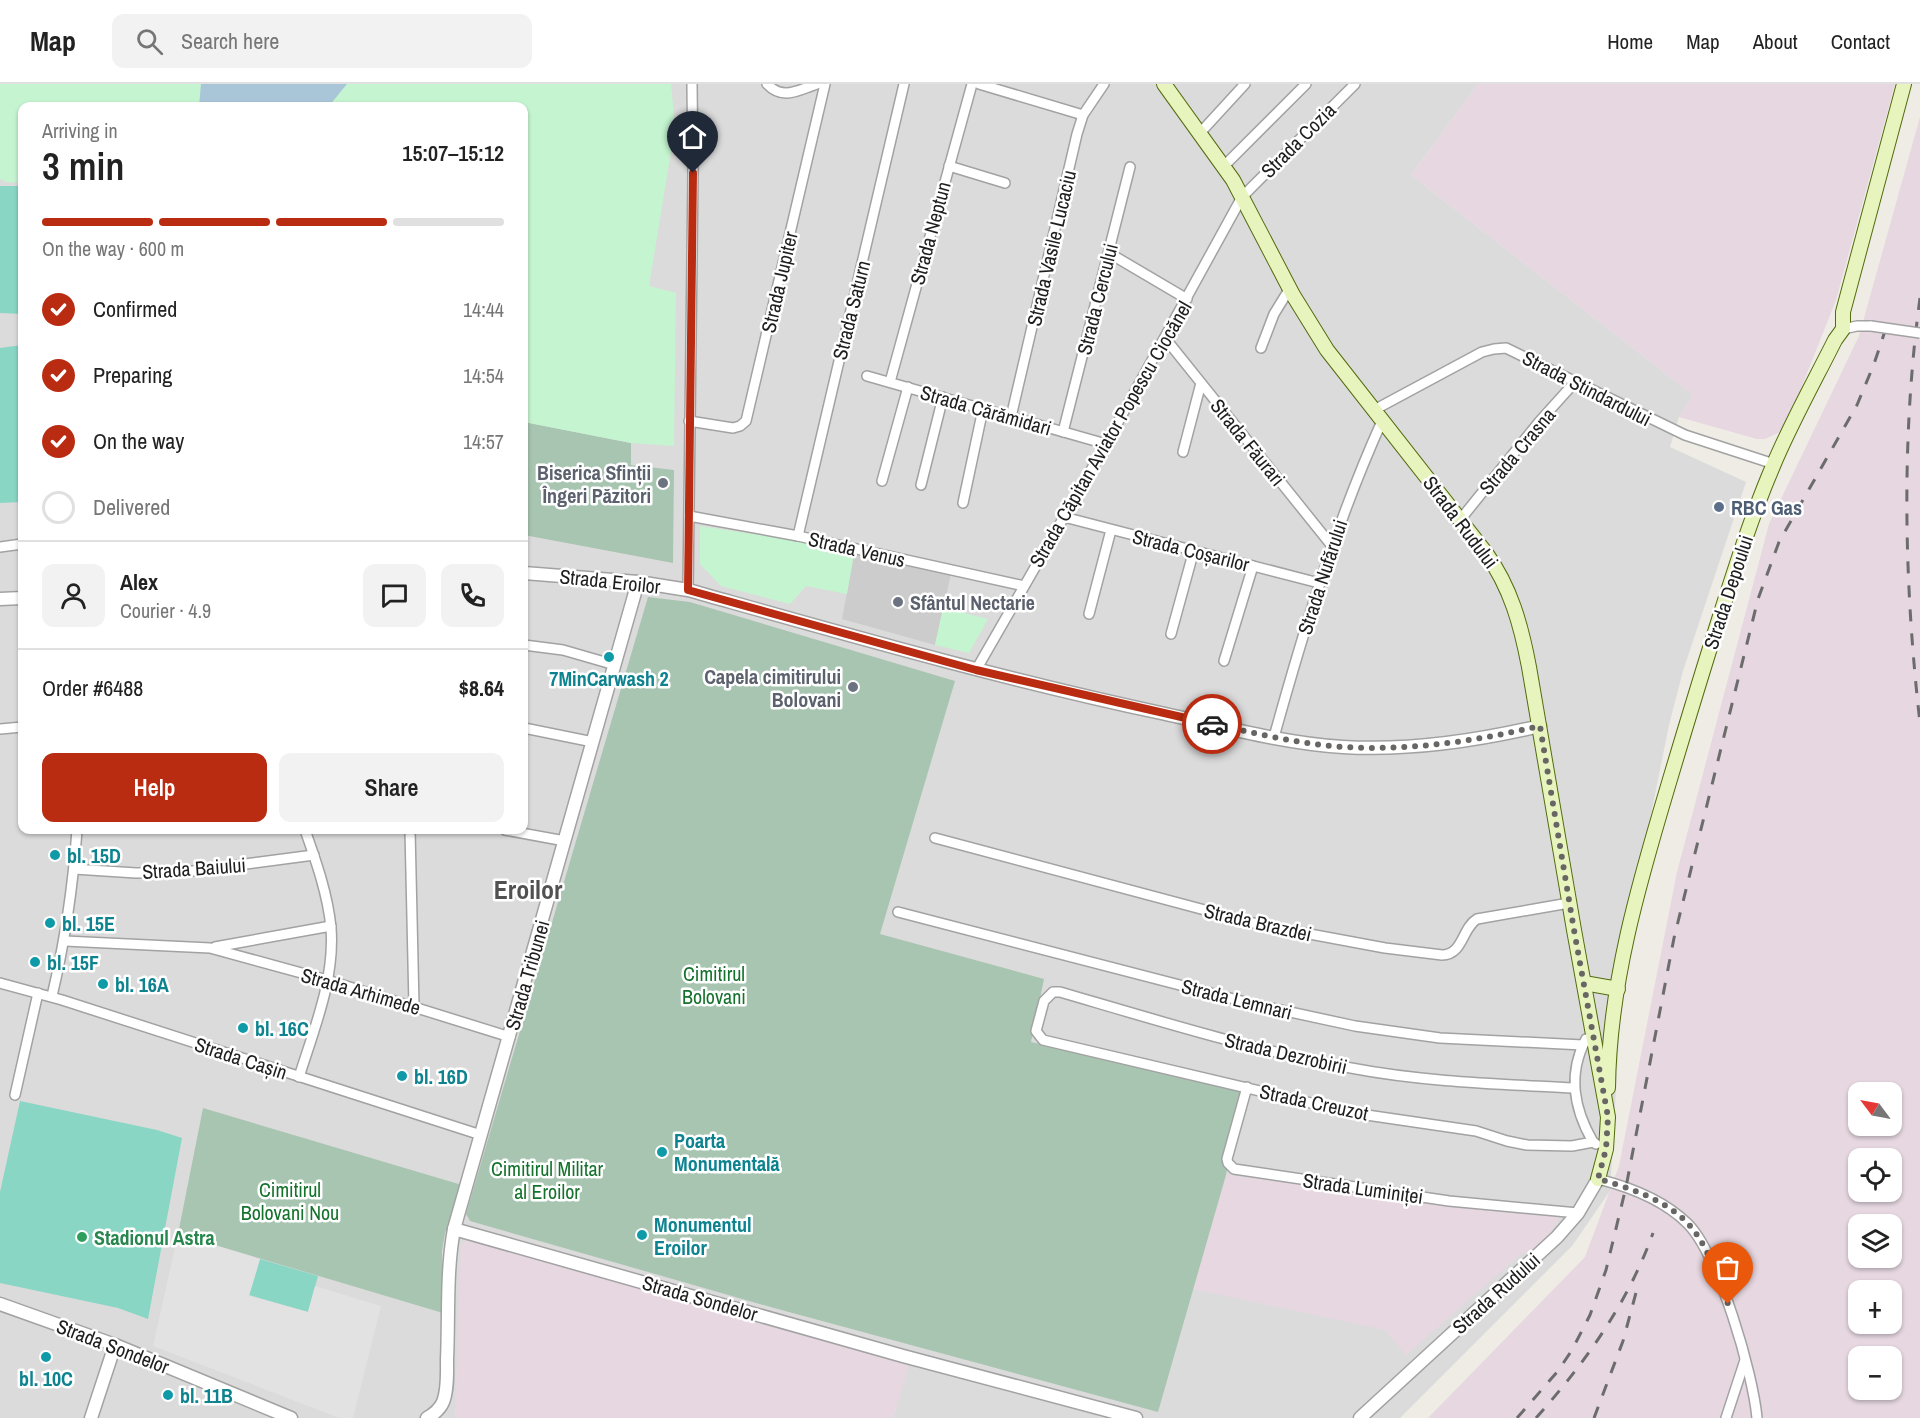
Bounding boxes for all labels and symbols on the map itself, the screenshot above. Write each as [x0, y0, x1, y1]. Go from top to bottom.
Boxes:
street label: Strada Cozia [1255, 97, 1341, 183]
pin [667, 111, 718, 173]
street label: Strada Vasile Lucaciu [1020, 167, 1082, 329]
street label: Strada Neptun [903, 178, 957, 288]
street label: Strada Jupiter [754, 228, 804, 335]
street label: Strada Cercului [1070, 240, 1124, 358]
street label: Strada Saturn [826, 258, 876, 362]
street label: Strada Căpitan Aviator Popescu Ciocănel [1022, 296, 1198, 572]
street label: Strada Stindardului [1518, 344, 1656, 432]
street label: Strada Cărămidari [917, 378, 1055, 442]
street label: Strada Făurari [1204, 393, 1292, 491]
street label: Strada Crasna [1473, 402, 1561, 500]
place label: Biserica Sfinții Îngeri Păzitori [537, 459, 651, 509]
street label: Strada Rudului [1417, 470, 1505, 574]
marker: Biserica Sfinții Îngeri Păzitori [656, 476, 670, 490]
place label: RBC Gas [1731, 494, 1802, 521]
marker: RBC Gas [1712, 500, 1726, 514]
street label: Strada Nufărului [1291, 516, 1353, 638]
street label: Strada Coșarilor [1130, 522, 1253, 578]
street label: Strada Venus [806, 525, 908, 573]
street label: Strada Depoului [1697, 531, 1759, 653]
street label: Strada Eroilor [558, 562, 662, 600]
place label: Sfântul Nectarie [910, 589, 1035, 616]
marker: Sfântul Nectarie [891, 595, 905, 609]
marker: 7MinCarwash 2 [602, 650, 616, 664]
place label: Capela cimitirului Bolovani [704, 663, 841, 713]
place label: 7MinCarwash 2 [549, 665, 669, 692]
marker: Capela cimitirului Bolovani [846, 680, 860, 694]
courier [1182, 694, 1242, 754]
place label: bl. 15D [67, 842, 121, 869]
marker: bl. 15D [48, 848, 62, 862]
street label: Strada Baiului [141, 851, 247, 885]
district label: Eroilor [494, 872, 563, 907]
street label: Strada Brazdei [1202, 897, 1314, 947]
place label: bl. 15E [62, 910, 115, 937]
marker: bl. 15E [43, 916, 57, 930]
street label: Strada Tribunei [498, 917, 556, 1033]
place label: bl. 15F [47, 949, 99, 976]
marker: bl. 15F [28, 955, 42, 969]
park label: Cimitirul Bolovani [682, 960, 746, 1010]
street label: Strada Arhimede [298, 961, 424, 1021]
place label: bl. 16A [115, 971, 169, 998]
street label: Strada Lemnari [1179, 972, 1295, 1026]
marker: bl. 16A [96, 977, 110, 991]
place label: bl. 16C [255, 1015, 309, 1042]
marker: bl. 16C [236, 1021, 250, 1035]
street label: Strada Dezrobirii [1222, 1026, 1350, 1080]
street label: Strada Cașin [191, 1030, 291, 1086]
place label: bl. 16D [414, 1063, 468, 1090]
marker: bl. 16D [395, 1069, 409, 1083]
street label: Strada Creuzot [1257, 1077, 1371, 1127]
north arrow [1848, 1082, 1902, 1136]
place label: Poarta Monumentală [674, 1127, 780, 1177]
marker: Poarta Monumentală [655, 1145, 669, 1159]
park label: Cimitirul Militar al Eroilor [491, 1155, 604, 1205]
street label: Strada Luminiței [1301, 1166, 1425, 1210]
park label: Cimitirul Bolovani Nou [241, 1176, 339, 1226]
place label: Monumentul Eroilor [654, 1211, 751, 1261]
place label: Stadionul Astra [94, 1224, 215, 1251]
marker: Monumentul Eroilor [635, 1228, 649, 1242]
marker: Stadionul Astra [75, 1230, 89, 1244]
pin [1702, 1242, 1753, 1304]
street label: Strada Rudului [1446, 1246, 1546, 1340]
street label: Strada Sondelor [639, 1269, 761, 1327]
street label: Strada Sondelor [53, 1312, 174, 1380]
marker: bl. 10C [39, 1350, 53, 1364]
place label: bl. 10C [19, 1365, 73, 1392]
place label: bl. 11B [180, 1382, 233, 1409]
marker: bl. 11B [161, 1388, 175, 1402]

